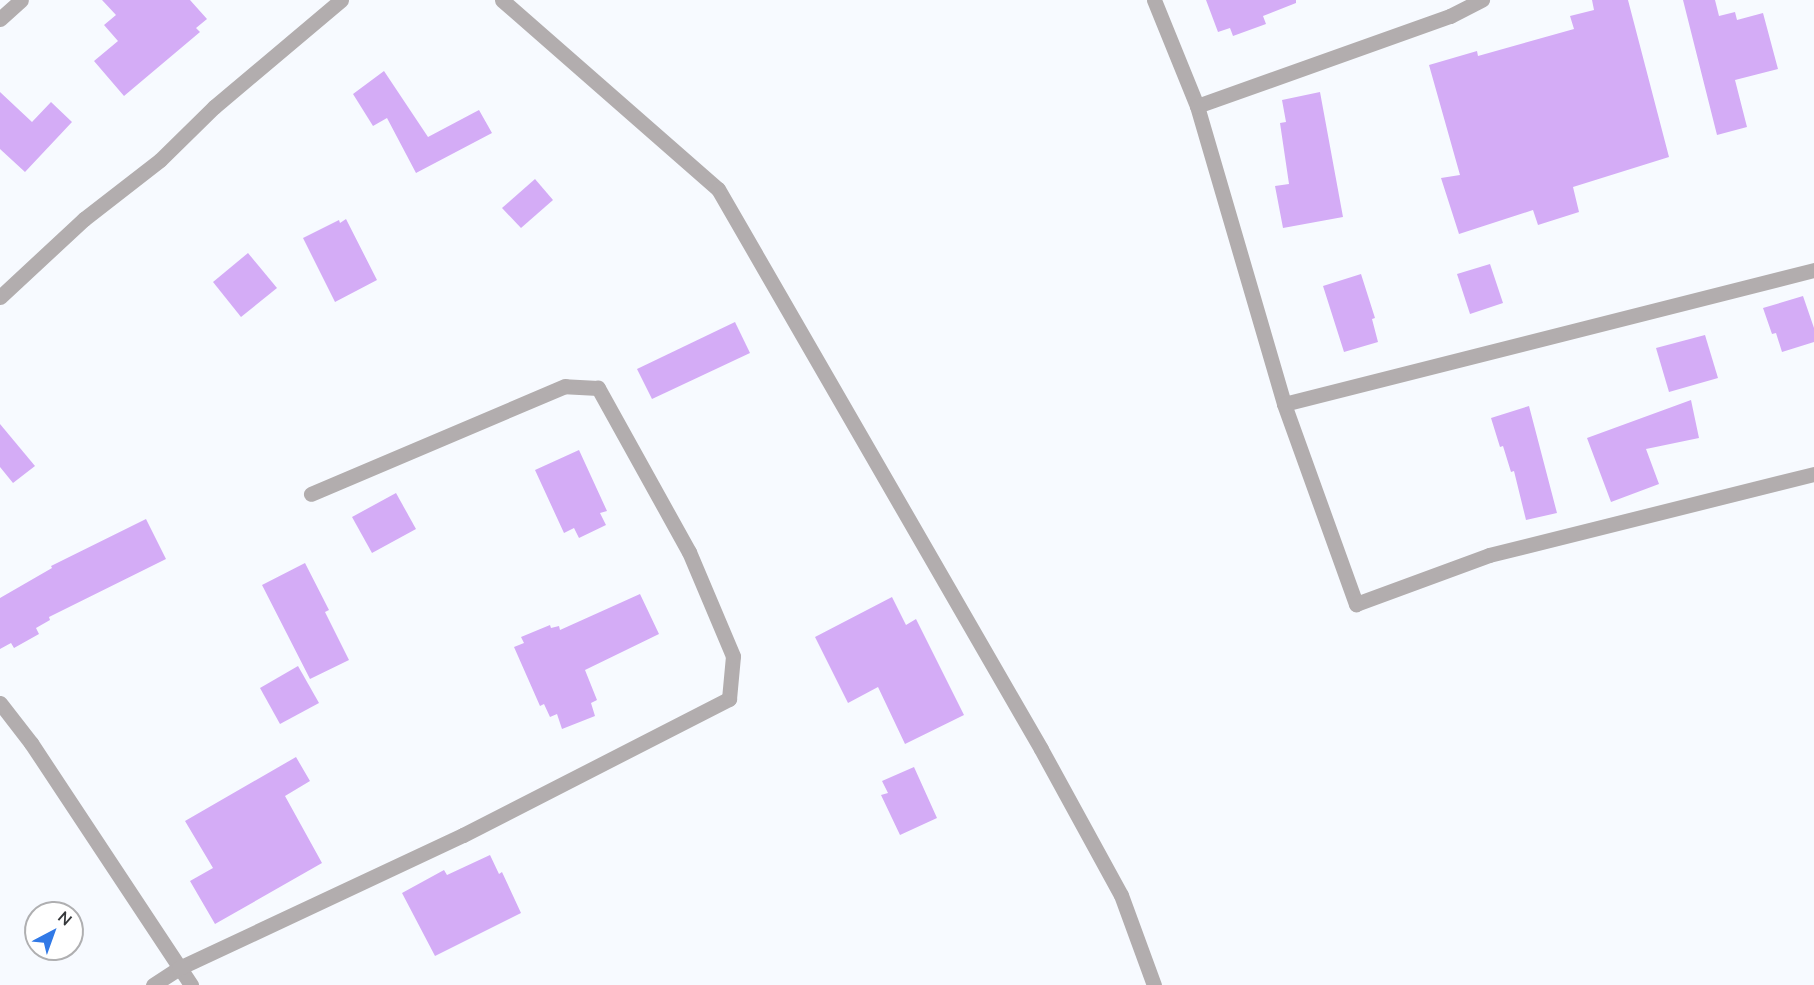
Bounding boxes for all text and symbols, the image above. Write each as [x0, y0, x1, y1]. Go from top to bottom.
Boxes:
north arrow [24, 901, 84, 961]
text: N [53, 907, 76, 931]

